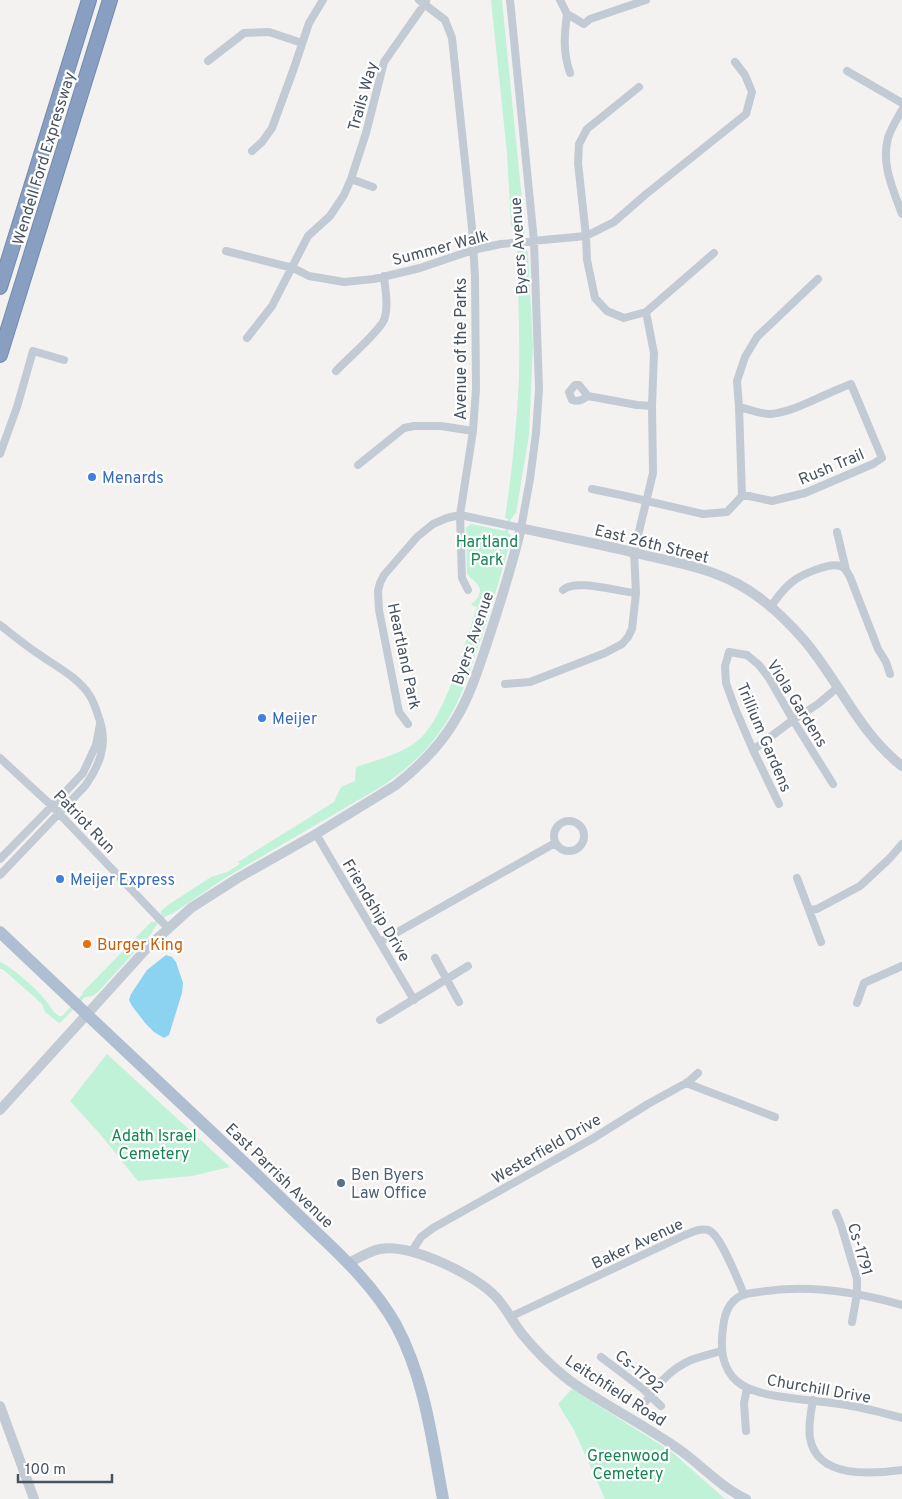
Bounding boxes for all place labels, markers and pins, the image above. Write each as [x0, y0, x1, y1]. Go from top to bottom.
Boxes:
place label: Menards [102, 469, 164, 489]
marker: Menards [86, 471, 98, 483]
place label: Meijer [272, 710, 317, 730]
marker: Meijer [256, 712, 268, 724]
place label: Meijer Express [70, 871, 175, 891]
marker: Meijer Express [54, 873, 66, 885]
place label: Burger King [97, 936, 183, 956]
marker: Burger King [81, 938, 93, 950]
place label: Ben Byers Law Office [351, 1166, 427, 1204]
marker: Ben Byers Law Office [335, 1177, 347, 1189]

